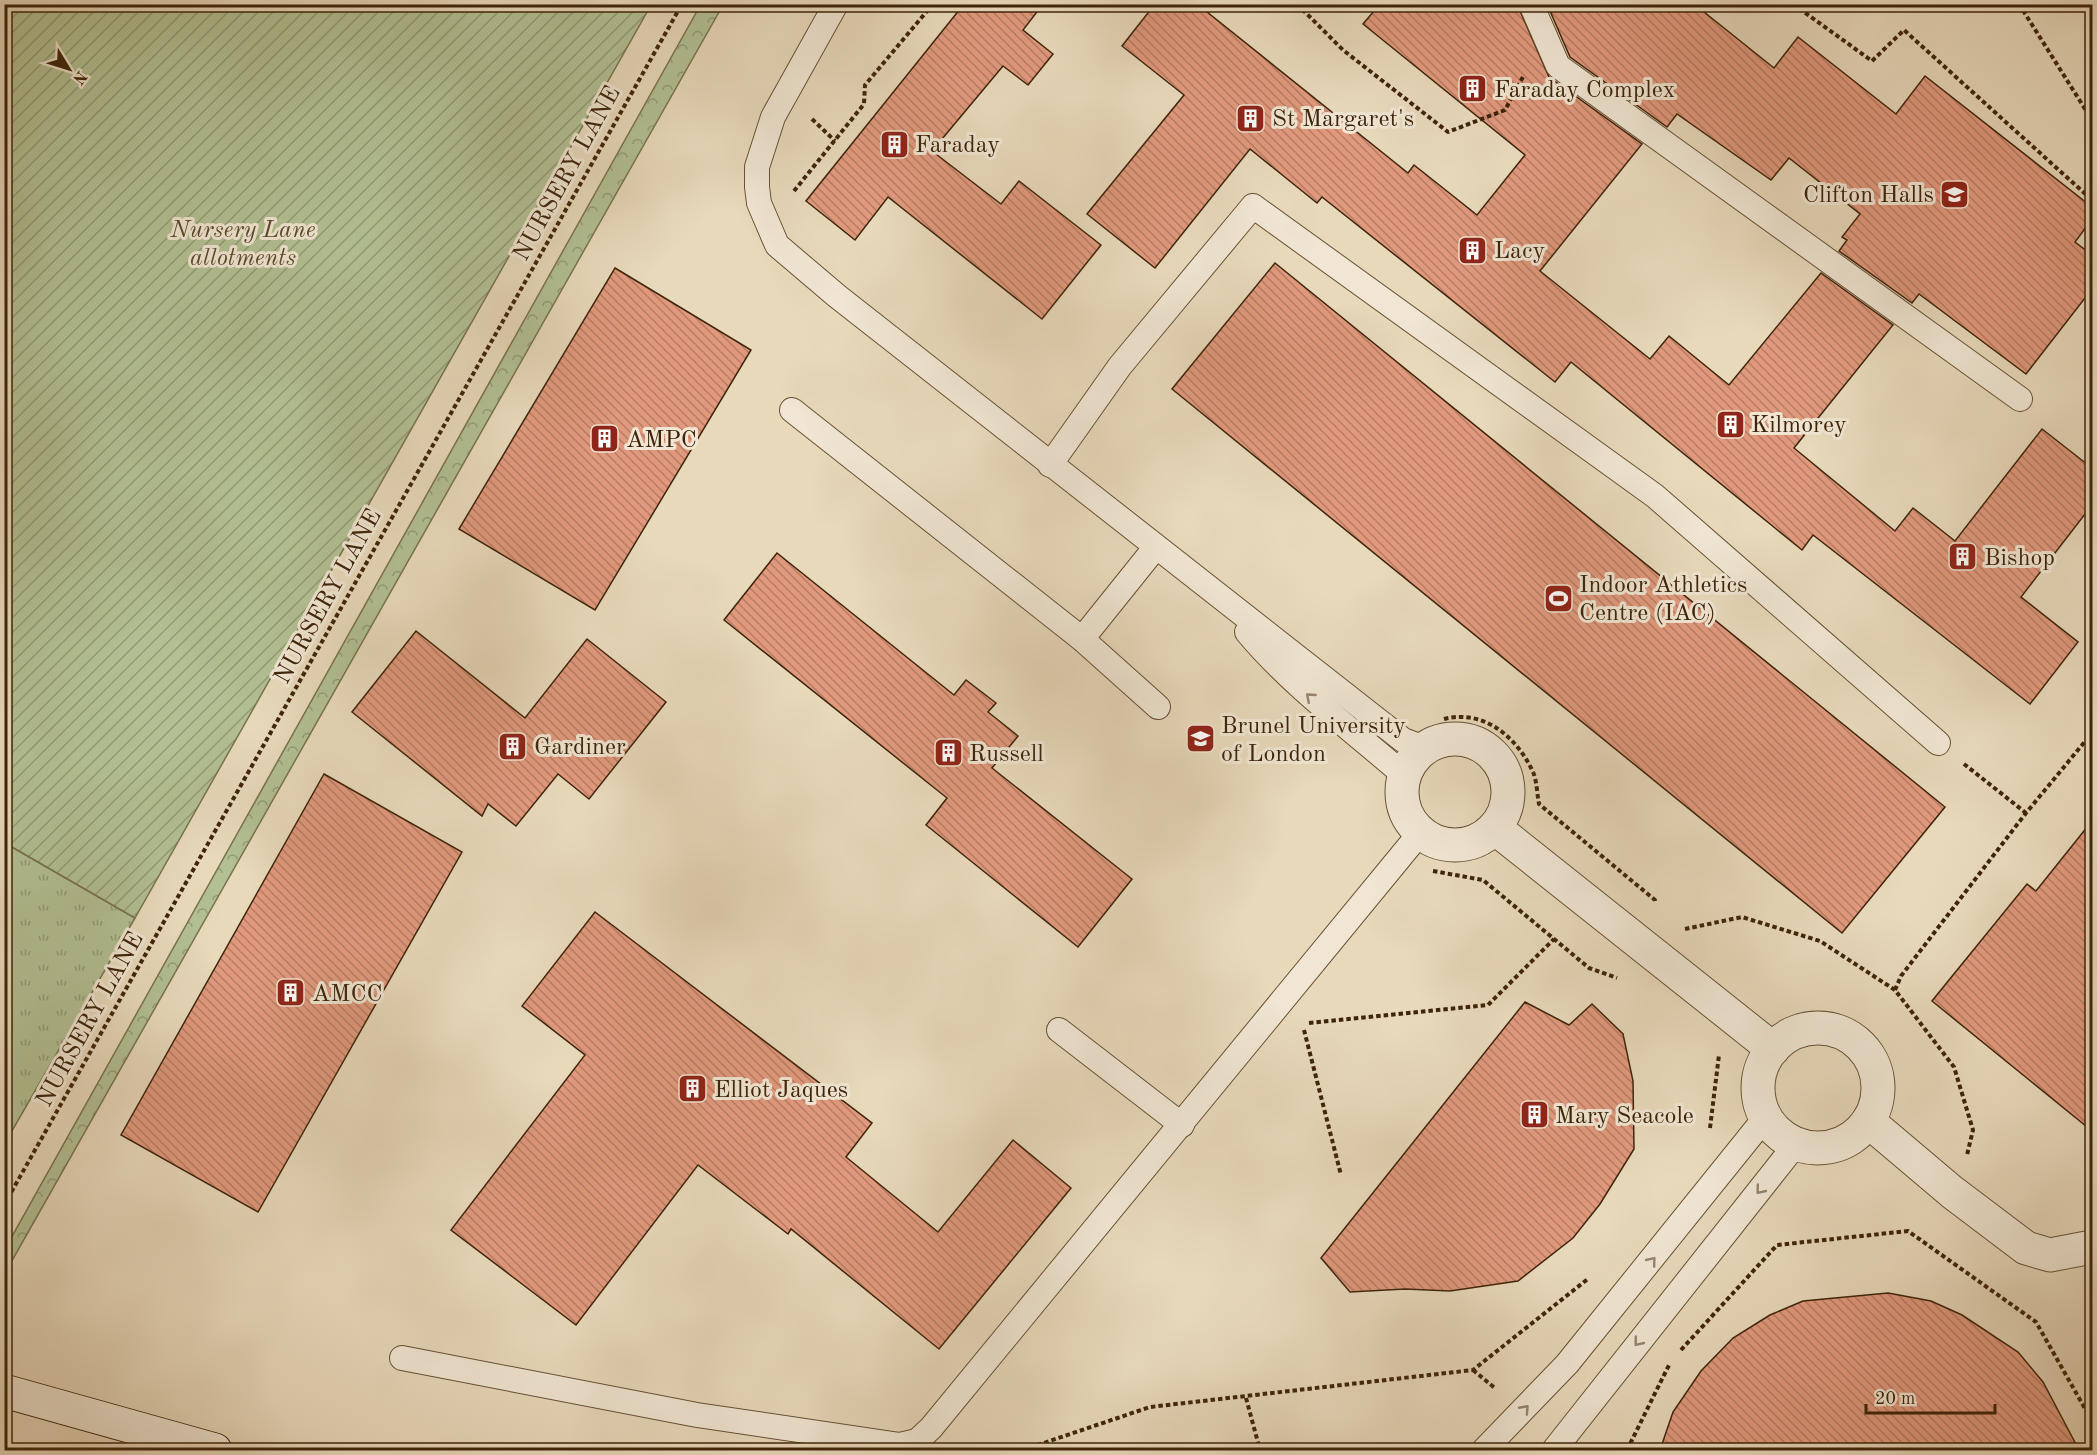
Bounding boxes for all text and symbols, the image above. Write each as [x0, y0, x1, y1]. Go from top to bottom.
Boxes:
north arrow [39, 39, 99, 99]
text: N [69, 67, 89, 87]
building icon: Faraday Complex [1457, 73, 1489, 105]
place label: Faraday Complex [1494, 79, 1675, 103]
street label: NURSERY LANE [510, 83, 626, 265]
building icon: St Margaret's [1235, 102, 1267, 134]
place label: St Margaret's [1272, 108, 1414, 132]
building icon: Faraday [878, 128, 910, 160]
place label: Faraday [915, 134, 1000, 158]
school or university icon: Clifton Halls [1939, 178, 1971, 210]
place label: Clifton Halls [1803, 184, 1934, 208]
park label: Nursery Lane allotments [169, 219, 316, 271]
building icon: Lacy [1457, 234, 1489, 266]
place label: Lacy [1494, 240, 1545, 264]
building icon: Kilmorey [1714, 408, 1746, 440]
place label: Kilmorey [1751, 414, 1847, 438]
building icon: AMPC [589, 423, 621, 455]
place label: AMPC [626, 429, 697, 453]
street label: NURSERY LANE [271, 506, 387, 688]
building icon: Bishop [1947, 541, 1979, 573]
place label: Bishop [1984, 547, 2055, 571]
place label: Indoor Athletics Centre (IAC) [1579, 574, 1747, 626]
sports icon: Indoor Athletics Centre (IAC) [1542, 582, 1574, 614]
one-way arrow [1307, 693, 1317, 704]
place label: Brunel University of London [1221, 715, 1406, 767]
school or university icon: Brunel University of London [1184, 723, 1216, 755]
building icon: Gardiner [497, 730, 529, 762]
place label: Gardiner [534, 736, 626, 760]
building icon: Russell [932, 737, 964, 769]
place label: Russell [969, 743, 1044, 767]
street label: NURSERY LANE [33, 929, 149, 1111]
building icon: AMCC [275, 977, 307, 1009]
place label: AMCC [312, 983, 383, 1007]
building icon: Elliot Jaques [677, 1073, 709, 1105]
place label: Elliot Jaques [714, 1079, 848, 1103]
building icon: Mary Seacole [1518, 1099, 1550, 1131]
place label: Mary Seacole [1555, 1105, 1694, 1129]
one-way arrow [1756, 1183, 1767, 1194]
one-way arrow [1645, 1257, 1656, 1268]
one-way arrow [1635, 1336, 1646, 1347]
scale bar [1866, 1377, 1995, 1415]
text: 20 m [1875, 1390, 1915, 1408]
one-way arrow [1518, 1405, 1529, 1416]

